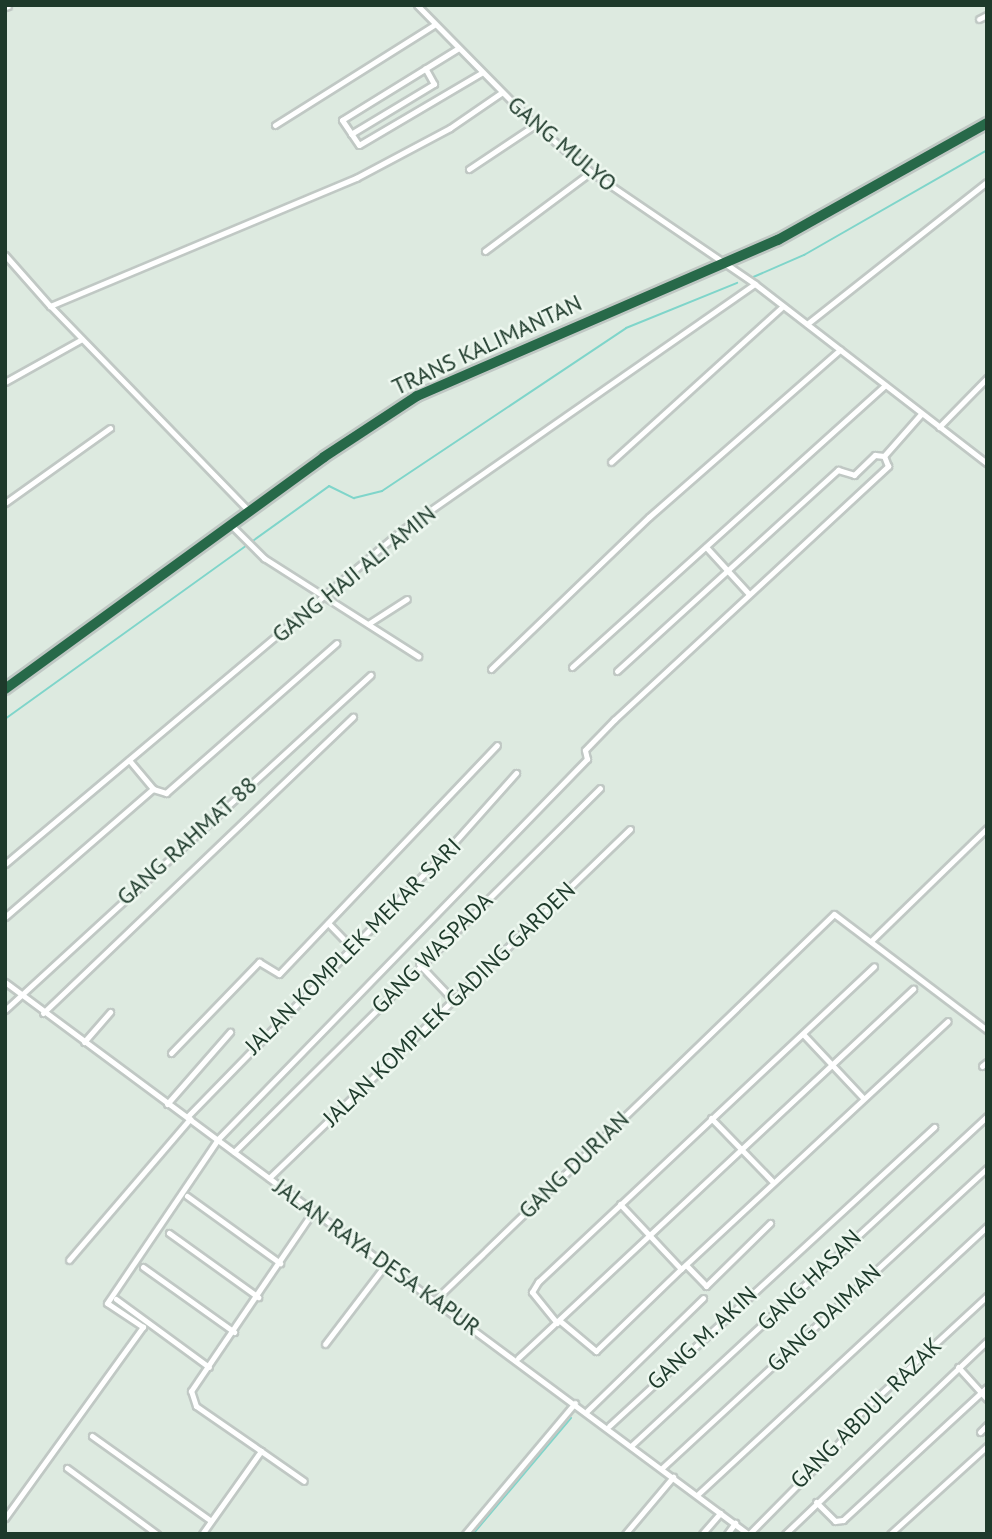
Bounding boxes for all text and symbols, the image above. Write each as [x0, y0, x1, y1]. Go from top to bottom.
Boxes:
street label: GANG MULYO [502, 91, 622, 197]
street label: TRANS KALIMANTAN [388, 289, 586, 401]
street label: GANG HAJI ALI AMIN [266, 499, 442, 649]
street label: GANG RAHMAT 88 [111, 771, 263, 911]
street label: JALAN KOMPLEK MEKAR SARI [239, 832, 467, 1060]
street label: JALAN KOMPLEK GADING GARDEN [317, 876, 581, 1132]
street label: GANG WASPADA [366, 887, 498, 1019]
street label: GANG DURIAN [513, 1106, 635, 1224]
street label: JALAN RAYA DESA KAPUR [268, 1172, 486, 1342]
street label: GANG HASAN [751, 1224, 867, 1336]
street label: GANG DAIMAN [762, 1258, 886, 1378]
street label: GANG M. AKIN [641, 1279, 763, 1397]
street label: GANG ABDUL RAZAK [784, 1331, 948, 1495]

